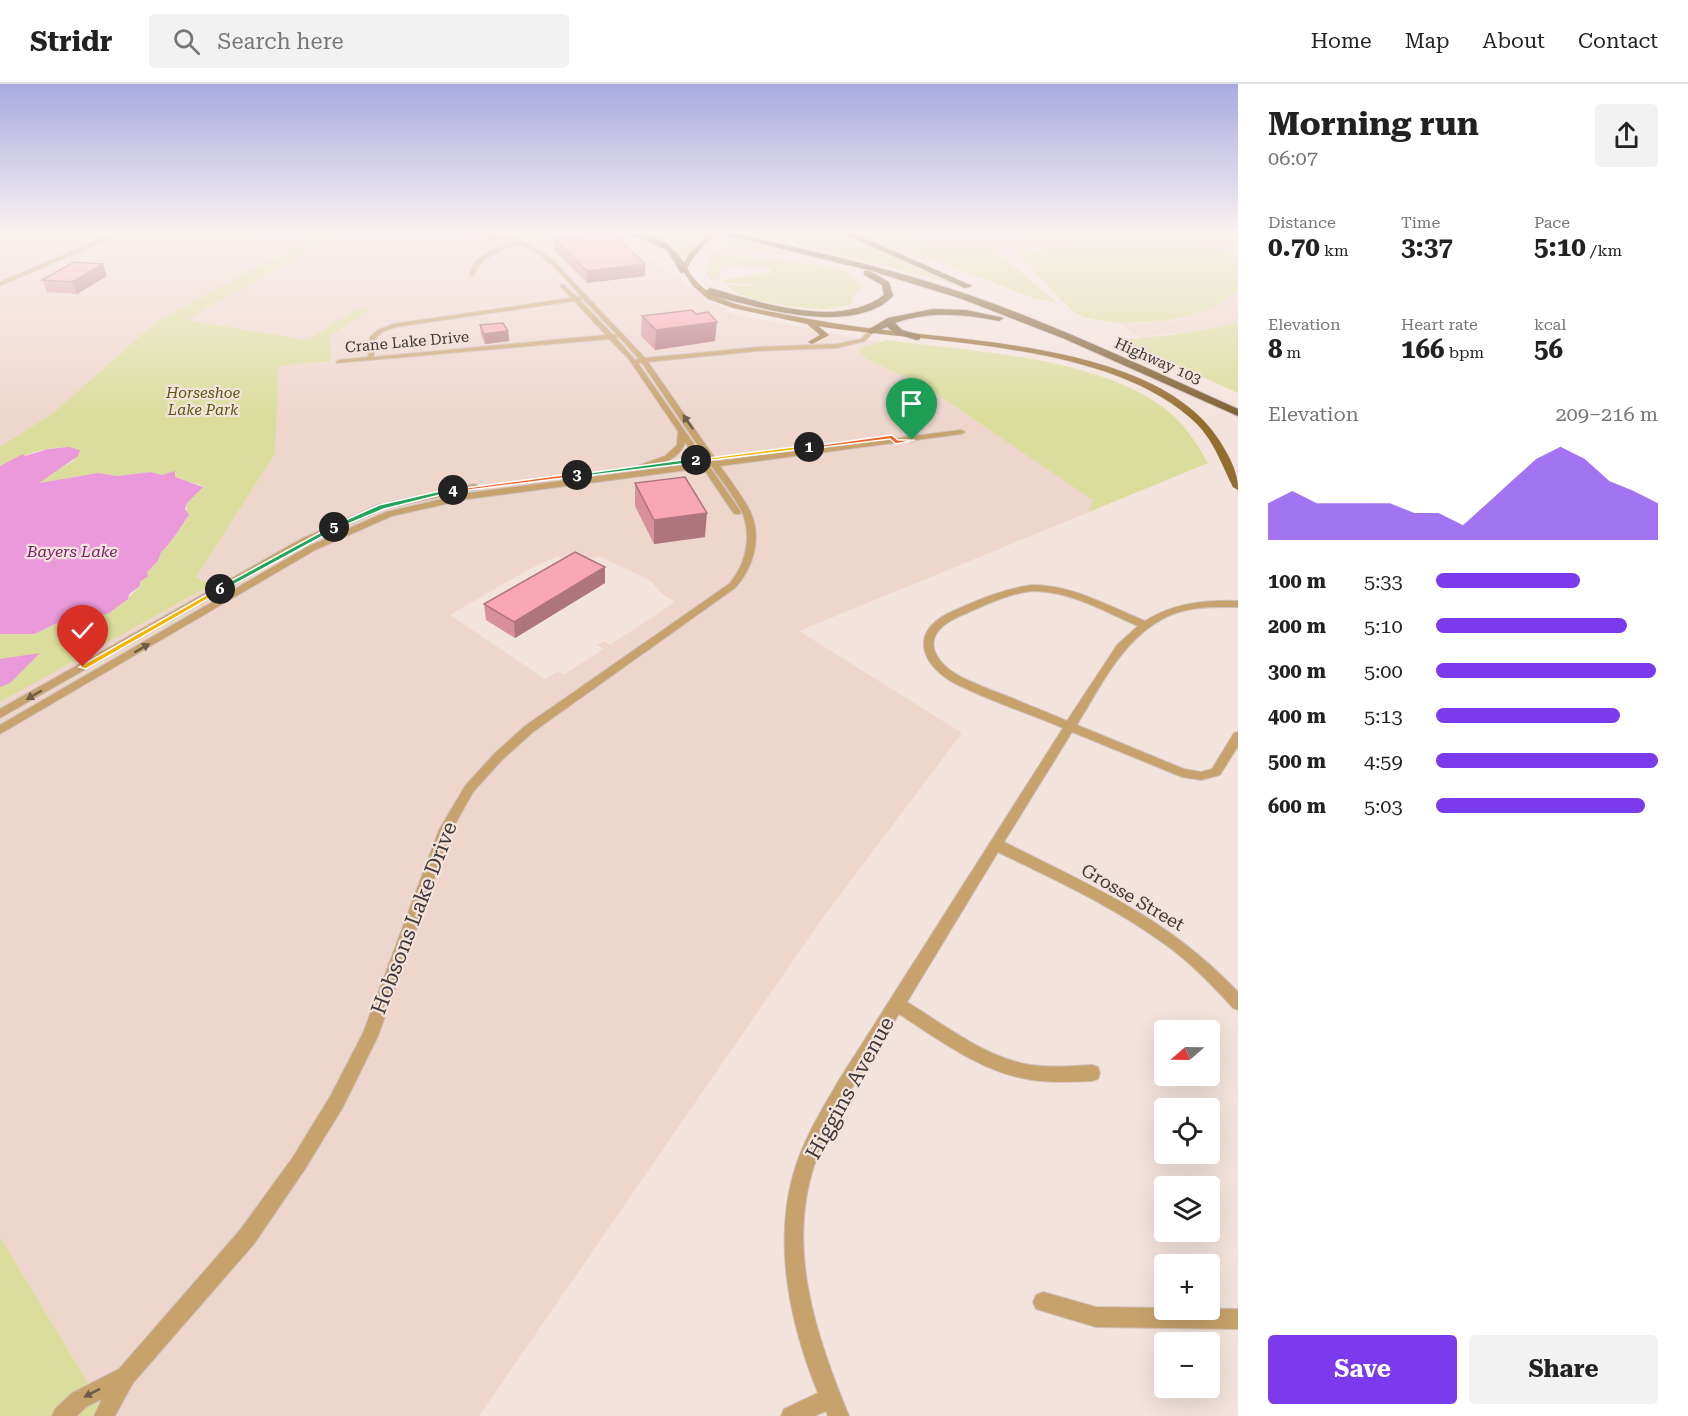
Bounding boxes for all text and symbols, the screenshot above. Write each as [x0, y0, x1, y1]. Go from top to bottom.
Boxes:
search box [149, 14, 569, 68]
text: Stridr [30, 25, 113, 58]
icon: search [170, 25, 203, 58]
text: Search here [218, 29, 344, 54]
text: Home [1311, 29, 1372, 53]
text: Map [1405, 29, 1450, 53]
text: About [1483, 29, 1545, 53]
text: Contact [1578, 29, 1658, 53]
text: Morning run [1268, 104, 1479, 143]
button: share [1595, 104, 1658, 167]
text: 06:07 [1268, 146, 1318, 170]
text: Distance [1268, 213, 1336, 232]
text: Time [1401, 213, 1440, 232]
text: Pace [1534, 213, 1570, 232]
text: 0.70 [1268, 232, 1320, 262]
text: 3:37 [1401, 232, 1453, 262]
text: 5:10 [1534, 232, 1586, 262]
text: km [1320, 241, 1349, 260]
text: /km [1586, 241, 1622, 260]
text: Elevation [1268, 315, 1341, 334]
text: Heart rate [1401, 315, 1478, 334]
text: kcal [1534, 315, 1566, 334]
street label: Crane Lake Drive [344, 328, 470, 356]
street label: Highway 103 [1112, 334, 1204, 388]
text: 8 [1268, 334, 1283, 364]
text: 166 [1401, 334, 1445, 364]
text: 56 [1534, 334, 1563, 364]
text: m [1283, 343, 1301, 362]
text: bpm [1445, 343, 1484, 362]
pin [886, 378, 937, 440]
park label: Horseshoe Lake Park [165, 384, 241, 419]
icon: arrive [895, 387, 928, 420]
text: Elevation [1268, 402, 1359, 426]
text: 209–216 m [1555, 402, 1658, 426]
one-way arrow [682, 414, 694, 430]
pin: 1 [794, 432, 824, 462]
text: 1 [805, 437, 813, 456]
pin: 2 [681, 445, 711, 475]
text: 2 [692, 450, 700, 469]
pin: 3 [562, 460, 592, 490]
text: 3 [573, 465, 581, 484]
pin: 4 [438, 475, 468, 505]
text: 4 [449, 480, 457, 499]
pin: 5 [319, 512, 349, 542]
text: 5 [330, 517, 338, 536]
water label: Bayers Lake [26, 542, 117, 561]
text: 100 m [1268, 569, 1326, 593]
text: 5:33 [1364, 569, 1403, 593]
pin: 6 [205, 574, 235, 604]
text: 6 [216, 579, 224, 598]
pin [57, 605, 108, 667]
icon: check [66, 614, 99, 647]
text: 200 m [1268, 614, 1326, 638]
text: 5:10 [1364, 614, 1403, 638]
one-way arrow [134, 643, 151, 653]
text: 300 m [1268, 659, 1326, 683]
text: 5:00 [1364, 659, 1403, 683]
one-way arrow [25, 690, 42, 700]
text: 400 m [1268, 704, 1326, 728]
text: 5:13 [1364, 704, 1403, 728]
text: 500 m [1268, 749, 1326, 773]
text: 4:59 [1364, 749, 1403, 773]
text: 600 m [1268, 794, 1326, 818]
text: 5:03 [1364, 794, 1403, 818]
street label: Hobsons Lake Drive [366, 818, 462, 1018]
street label: Grosse Street [1078, 859, 1188, 935]
street label: Higgins Avenue [801, 1013, 899, 1163]
north arrow [1154, 1020, 1220, 1086]
map controls [1154, 1020, 1220, 1398]
button: locate [1154, 1098, 1220, 1164]
button: layers [1154, 1176, 1220, 1242]
button: + [1154, 1254, 1220, 1320]
button: − [1154, 1332, 1220, 1398]
button: Save [1268, 1335, 1457, 1404]
button: Share [1469, 1335, 1658, 1404]
one-way arrow [83, 1388, 101, 1398]

